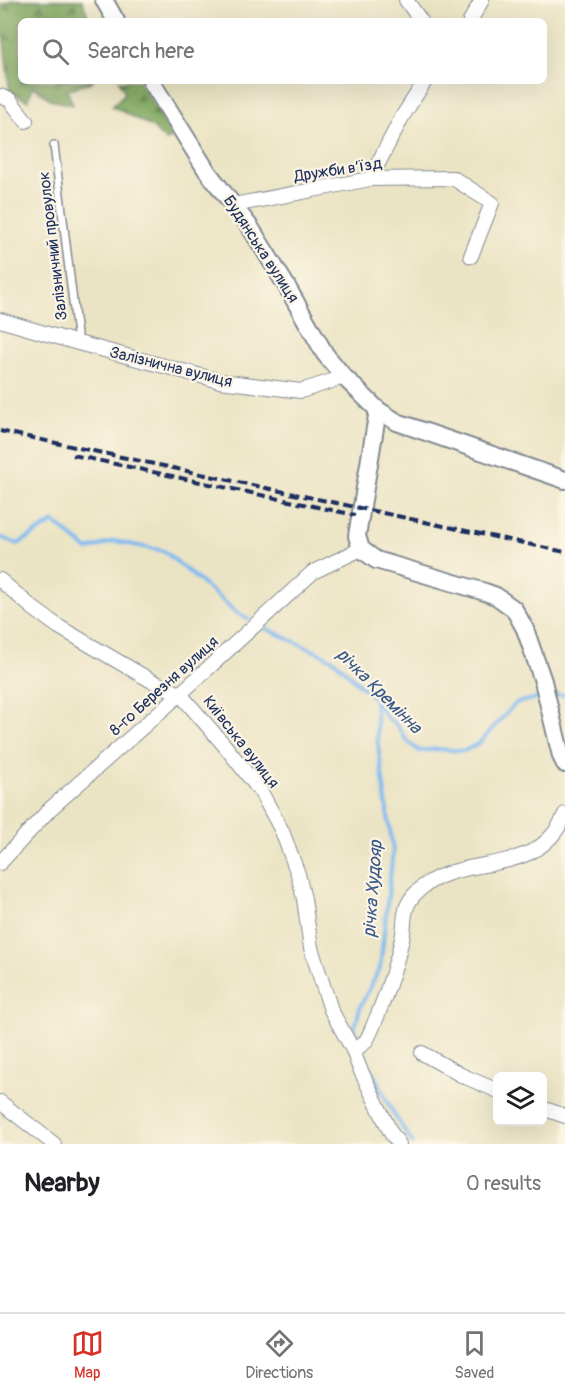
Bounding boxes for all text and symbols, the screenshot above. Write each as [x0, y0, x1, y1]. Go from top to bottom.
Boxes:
search box [18, 18, 547, 84]
icon: search [39, 35, 72, 68]
text: Search here [87, 37, 194, 65]
street label: Дружби в’їзд [292, 153, 384, 187]
street label: Залізничний провулок [34, 170, 72, 322]
street label: Будянська вулиця [219, 192, 303, 306]
street label: Залізнична вулиця [108, 342, 234, 392]
street label: 8-го Березня вулиця [105, 632, 223, 740]
water label: річка Кремінна [331, 643, 428, 740]
street label: Київська вулиця [199, 692, 283, 792]
water label: річка Худояр [358, 838, 388, 938]
map controls [493, 1072, 547, 1126]
button: layers [493, 1072, 547, 1126]
text: Nearby [24, 1167, 100, 1199]
text: 0 results [466, 1171, 541, 1196]
tab: Map [71, 1327, 104, 1383]
tab: Directions [245, 1327, 313, 1383]
tab: Saved [455, 1327, 494, 1383]

